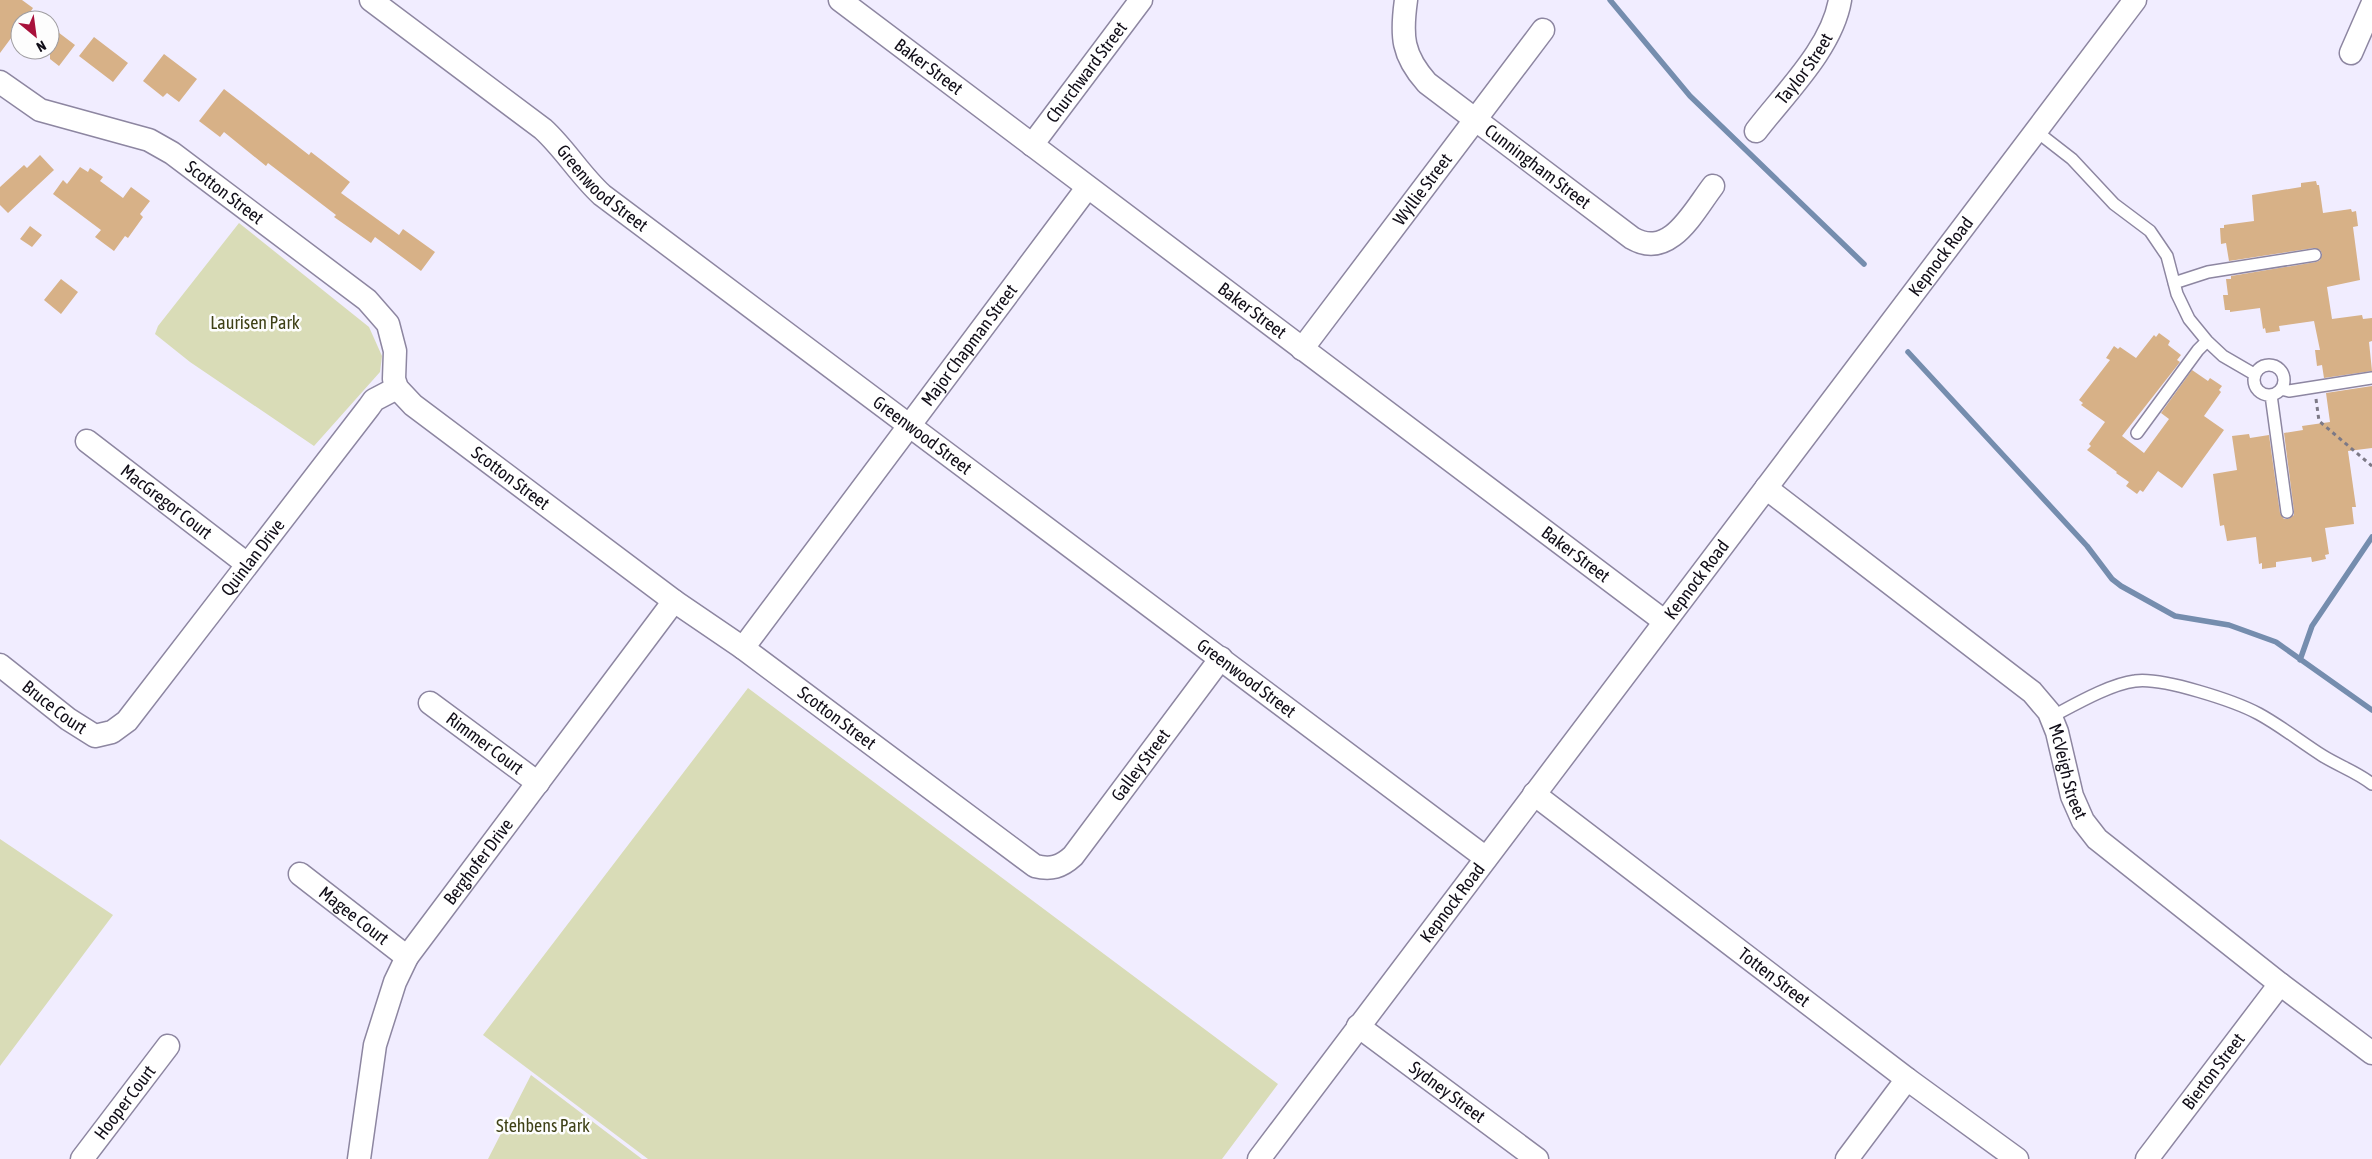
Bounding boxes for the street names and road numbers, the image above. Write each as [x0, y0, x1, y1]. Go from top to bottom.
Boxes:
street label: Churchward Street [1042, 17, 1131, 127]
street label: Taylor Street [1771, 30, 1837, 108]
street label: Baker Street [891, 34, 967, 99]
street label: Cunningham Street [1481, 120, 1595, 213]
street label: Greenwood Street [553, 140, 652, 236]
street label: Wyllie Street [1388, 149, 1456, 229]
street label: Scotton Street [182, 156, 268, 228]
street label: Kepnock Road [1904, 213, 1977, 300]
street label: Baker Street [1214, 278, 1291, 343]
street label: Major Chapman Street [917, 280, 1021, 410]
street label: Greenwood Street [869, 391, 976, 479]
street label: Scotton Street [468, 442, 554, 514]
street label: MacGregor Court [117, 460, 216, 543]
street label: Quinlan Drive [216, 515, 289, 600]
street label: Baker Street [1538, 521, 1614, 586]
street label: Kepnock Road [1660, 536, 1733, 623]
street label: Greenwood Street [1193, 634, 1300, 722]
street label: Bruce Court [18, 676, 91, 738]
street label: Scotton Street [794, 682, 880, 754]
street label: Rimmer Court [442, 708, 528, 778]
street label: McVeigh Street [2045, 721, 2092, 822]
street label: Galley Street [1107, 725, 1174, 805]
street label: Berghofer Drive [439, 814, 517, 909]
street label: Kepnock Road [1415, 859, 1489, 946]
street label: Magee Court [315, 882, 393, 949]
street label: Totten Street [1734, 943, 1814, 1011]
street label: Bierton Street [2178, 1029, 2249, 1113]
street label: Sydney Street [1405, 1057, 1490, 1127]
street label: Hooper Court [90, 1061, 159, 1143]

